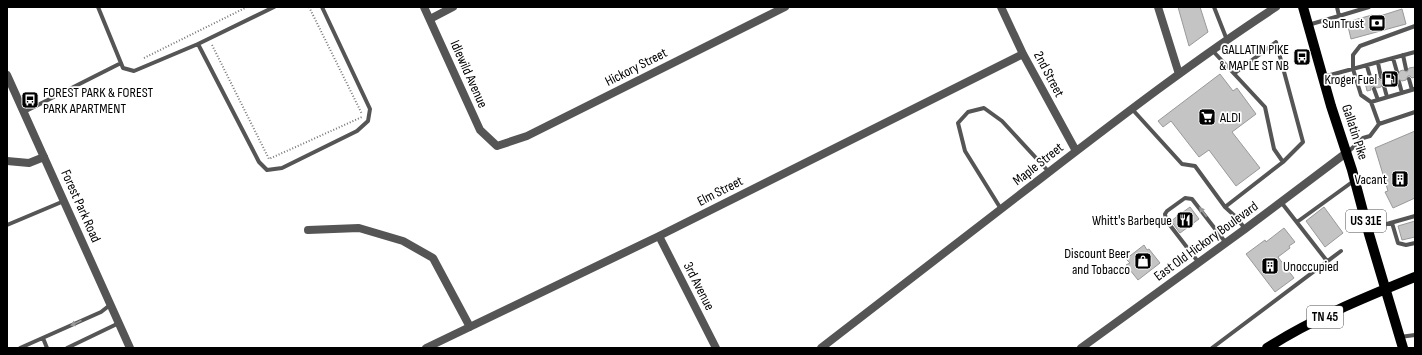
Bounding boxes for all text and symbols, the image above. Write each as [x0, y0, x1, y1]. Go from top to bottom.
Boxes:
bank icon: SunTrust [1367, 13, 1387, 33]
place label: SunTrust [1322, 15, 1364, 32]
street label: Idlewild Avenue [447, 38, 491, 110]
place label: GALLATIN PIKE & MAPLE ST NB [1219, 41, 1289, 74]
street label: Hickory Street [602, 44, 670, 90]
bus stop icon: GALLATIN PIKE & MAPLE ST NB [1292, 47, 1312, 67]
street label: 2nd Street [1030, 48, 1068, 100]
fuel station icon: Kroger Fuel [1380, 69, 1400, 89]
place label: Kroger Fuel [1324, 71, 1377, 88]
place label: FOREST PARK & FOREST PARK APARTMENT [43, 84, 154, 117]
bus stop icon: FOREST PARK & FOREST PARK APARTMENT [20, 90, 40, 110]
street label: Gallatin Pike [1338, 102, 1372, 162]
supermarket icon: ALDI [1197, 107, 1217, 127]
place label: ALDI [1219, 109, 1241, 126]
street label: Maple Street [1009, 139, 1067, 189]
street label: Forest Park Road [57, 167, 105, 245]
building icon: Vacant [1390, 169, 1410, 189]
place label: Vacant [1355, 171, 1387, 188]
street label: Elm Street [694, 172, 746, 210]
street label: East Old Hickory Boulevard [1151, 197, 1261, 284]
one-way arrow [1198, 207, 1207, 218]
restaurant icon: Whitt's Barbeque [1175, 210, 1195, 230]
road number: US 31E [1346, 210, 1386, 232]
place label: Whitt's Barbeque [1092, 212, 1172, 229]
place label: Discount Beer and Tobacco [1064, 245, 1130, 278]
shop icon: Discount Beer and Tobacco [1133, 251, 1153, 271]
building icon: Unoccupied [1260, 256, 1280, 276]
place label: Unoccupied [1283, 258, 1339, 275]
street label: 3rd Avenue [680, 259, 718, 313]
road number: TN 45 [1307, 306, 1343, 328]
one-way arrow [71, 320, 82, 326]

